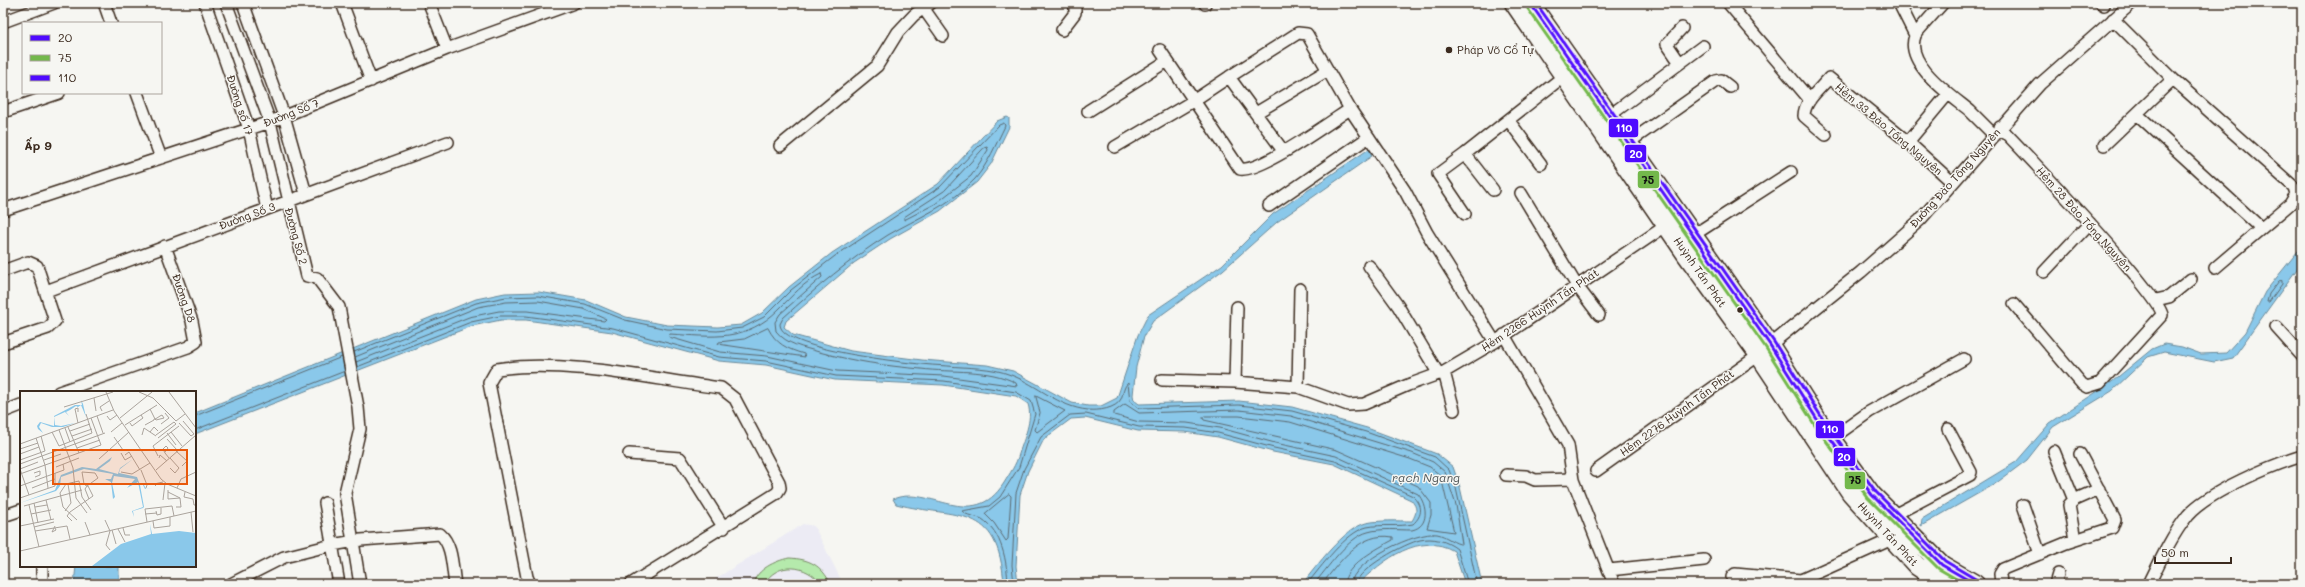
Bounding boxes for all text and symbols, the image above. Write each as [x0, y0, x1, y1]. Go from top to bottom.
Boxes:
legend [22, 22, 162, 94]
text: 20 [58, 29, 73, 45]
place label: Pháp Võ Cổ Tự [1457, 42, 1535, 57]
marker: Pháp Võ Cổ Tự [1444, 45, 1454, 55]
text: 75 [58, 49, 72, 65]
text: 110 [58, 69, 77, 85]
street label: Đường số 17 [224, 73, 257, 137]
street label: Hẻm 33 Đào Tống Nguyên [1832, 79, 1946, 178]
street label: Đường Số 7 [261, 95, 321, 130]
line badge: 110 [1608, 118, 1639, 138]
text: 110 [1616, 120, 1632, 135]
street label: Đường Đào Tông Nguyên [1906, 125, 2003, 231]
district label: Ấp 9 [24, 137, 52, 153]
line badge: 20 [1624, 144, 1647, 163]
text: 20 [1629, 146, 1643, 161]
street label: Hẻm 28 Đào Tống Nguyên [2033, 163, 2135, 274]
line badge: 75 [1637, 170, 1660, 189]
text: 75 [1642, 172, 1655, 187]
street label: Đường Số 3 [216, 198, 278, 233]
street label: Đường Số 2 [282, 206, 311, 266]
street label: Huỳnh Tấn Phát [1671, 234, 1730, 310]
street label: Hẻm 2266 Huỳnh Tấn Phát [1478, 265, 1602, 355]
street label: Đường D8 [169, 271, 200, 325]
unlabelled marker [1735, 305, 1745, 315]
street label: Hẻm 2276 Huỳnh Tấn Phát [1616, 366, 1737, 459]
inset map [20, 391, 196, 567]
line badge: 110 [1815, 420, 1845, 439]
text: 110 [1822, 421, 1838, 436]
line badge: 20 [1833, 447, 1856, 467]
text: 20 [1837, 449, 1851, 464]
water label: rạch Ngang [1392, 469, 1460, 485]
line badge: 75 [1844, 471, 1866, 490]
text: 75 [1849, 472, 1862, 487]
street label: Huỳnh Tấn Phát [1855, 498, 1922, 569]
scale bar [2155, 539, 2231, 565]
text: 50 m [2161, 544, 2189, 560]

